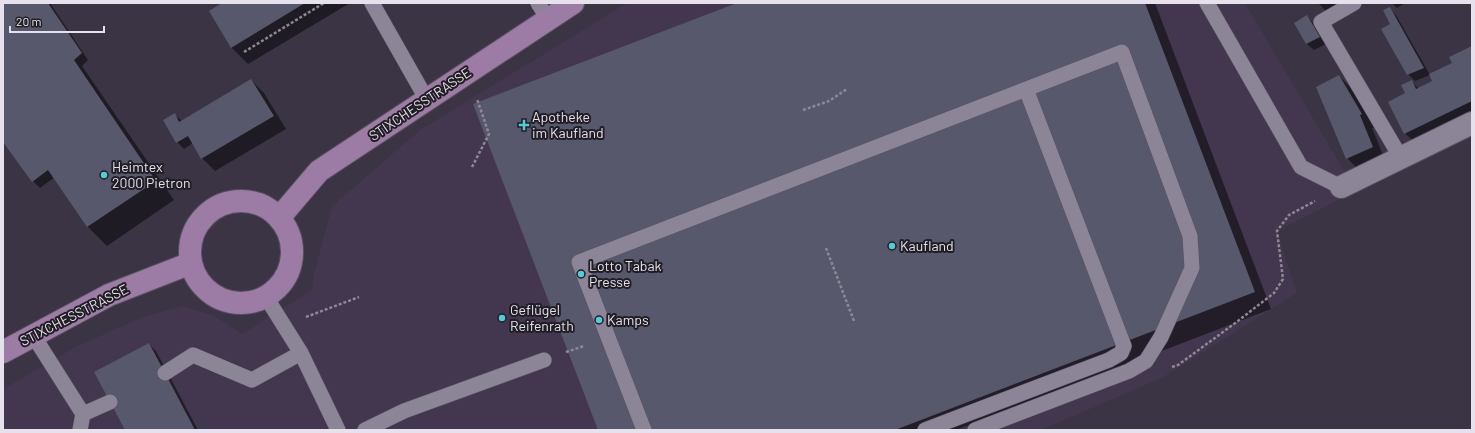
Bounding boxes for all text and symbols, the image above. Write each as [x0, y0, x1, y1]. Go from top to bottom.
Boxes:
scale bar [10, 8, 104, 34]
text: 20 m [16, 14, 42, 28]
street label: STIXCHESSTRASSE [365, 63, 474, 144]
place label: Apotheke im Kaufland [532, 108, 604, 141]
marker: Apotheke im Kaufland [519, 120, 529, 130]
place label: Heimtex 2000 Pietron [112, 158, 191, 191]
marker: Heimtex 2000 Pietron [99, 170, 109, 180]
place label: Kaufland [900, 237, 954, 254]
marker: Kaufland [887, 241, 897, 251]
place label: Lotto Tabak Presse [589, 257, 662, 290]
marker: Lotto Tabak Presse [576, 269, 586, 279]
street label: STIXCHESSTRASSE [17, 280, 131, 349]
place label: Geflügel Reifenrath [510, 301, 574, 334]
place label: Kamps [607, 311, 649, 328]
marker: Geflügel Reifenrath [497, 313, 507, 323]
marker: Kamps [594, 315, 604, 325]

